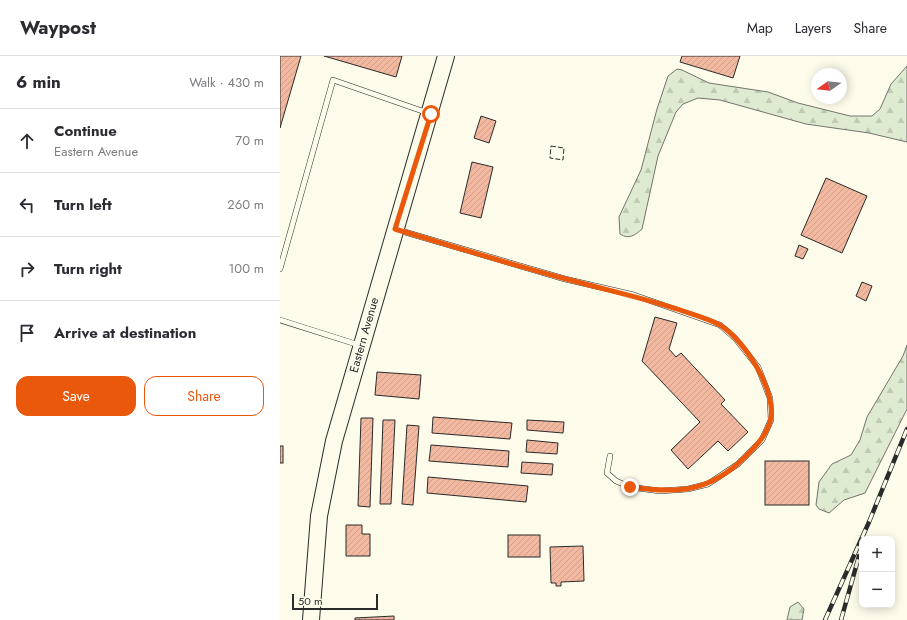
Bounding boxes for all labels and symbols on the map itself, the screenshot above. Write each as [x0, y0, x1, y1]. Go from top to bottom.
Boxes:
north arrow [811, 68, 847, 104]
route start [422, 105, 440, 123]
street label: Eastern Avenue [345, 295, 383, 375]
route end [621, 478, 639, 496]
scale bar [292, 592, 378, 611]

